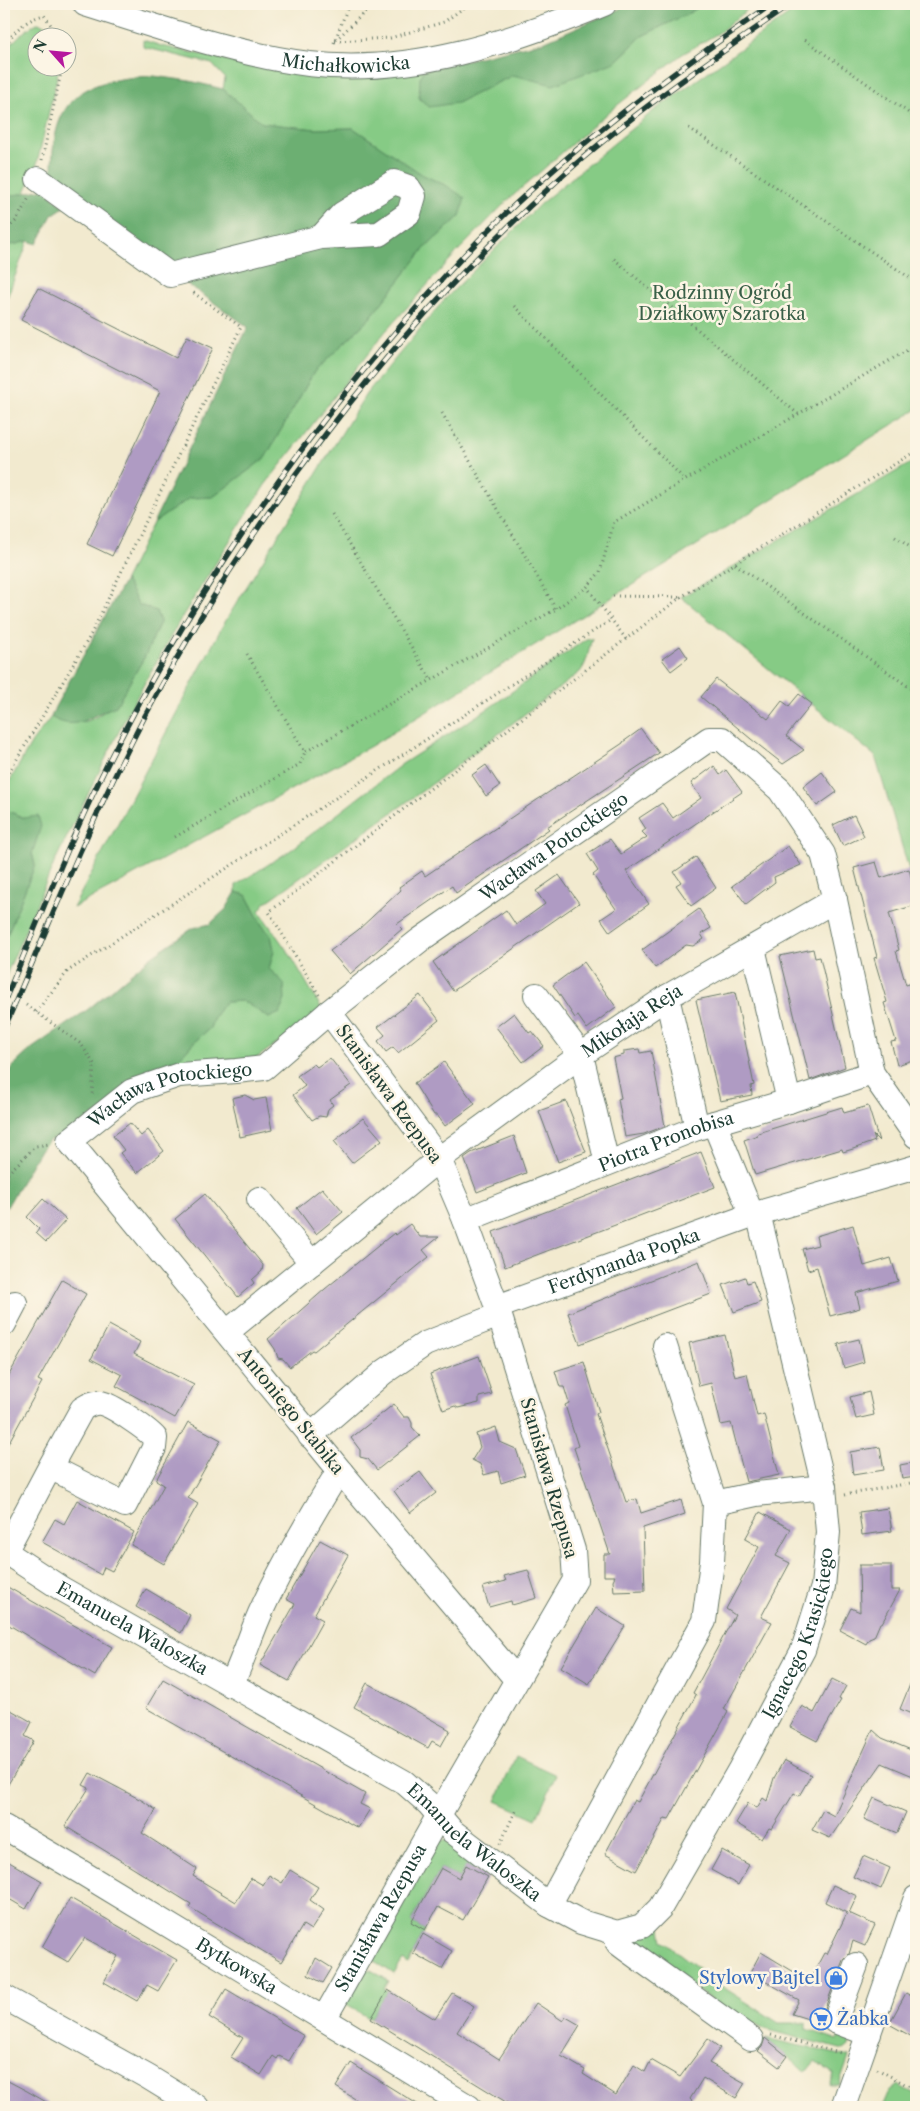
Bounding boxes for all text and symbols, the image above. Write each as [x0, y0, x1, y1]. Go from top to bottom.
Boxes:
north arrow [28, 28, 78, 78]
text: N [30, 37, 51, 56]
street label: Michałkowicka [280, 49, 412, 78]
park label: Rodzinny Ogród Działkowy Szarotka [638, 282, 806, 325]
street label: Wacława Potockiego [475, 788, 633, 907]
street label: Mikołaja Reja [577, 979, 687, 1062]
street label: Stanisława Rzepusa [331, 1020, 447, 1168]
street label: Wacława Potockiego [83, 1058, 253, 1133]
street label: Piotra Pronobisa [595, 1107, 737, 1177]
street label: Ferdynanda Popka [545, 1224, 703, 1299]
street label: Antoniego Stabika [233, 1342, 349, 1479]
street label: Stanisława Rzepusa [516, 1395, 583, 1561]
street label: Ignacego Krasickiego [758, 1547, 838, 1723]
street label: Emanuela Waloszka [53, 1577, 212, 1680]
street label: Emanuela Waloszka [402, 1779, 546, 1906]
street label: Stanisława Rzepusa [331, 1840, 432, 1996]
street label: Bytkowska [192, 1933, 282, 1999]
shop icon: Stylowy Bajtel [824, 1966, 848, 1990]
place label: Stylowy Bajtel [699, 1967, 820, 1989]
supermarket icon: Żabka [809, 2007, 833, 2031]
place label: Żabka [837, 2007, 890, 2030]

